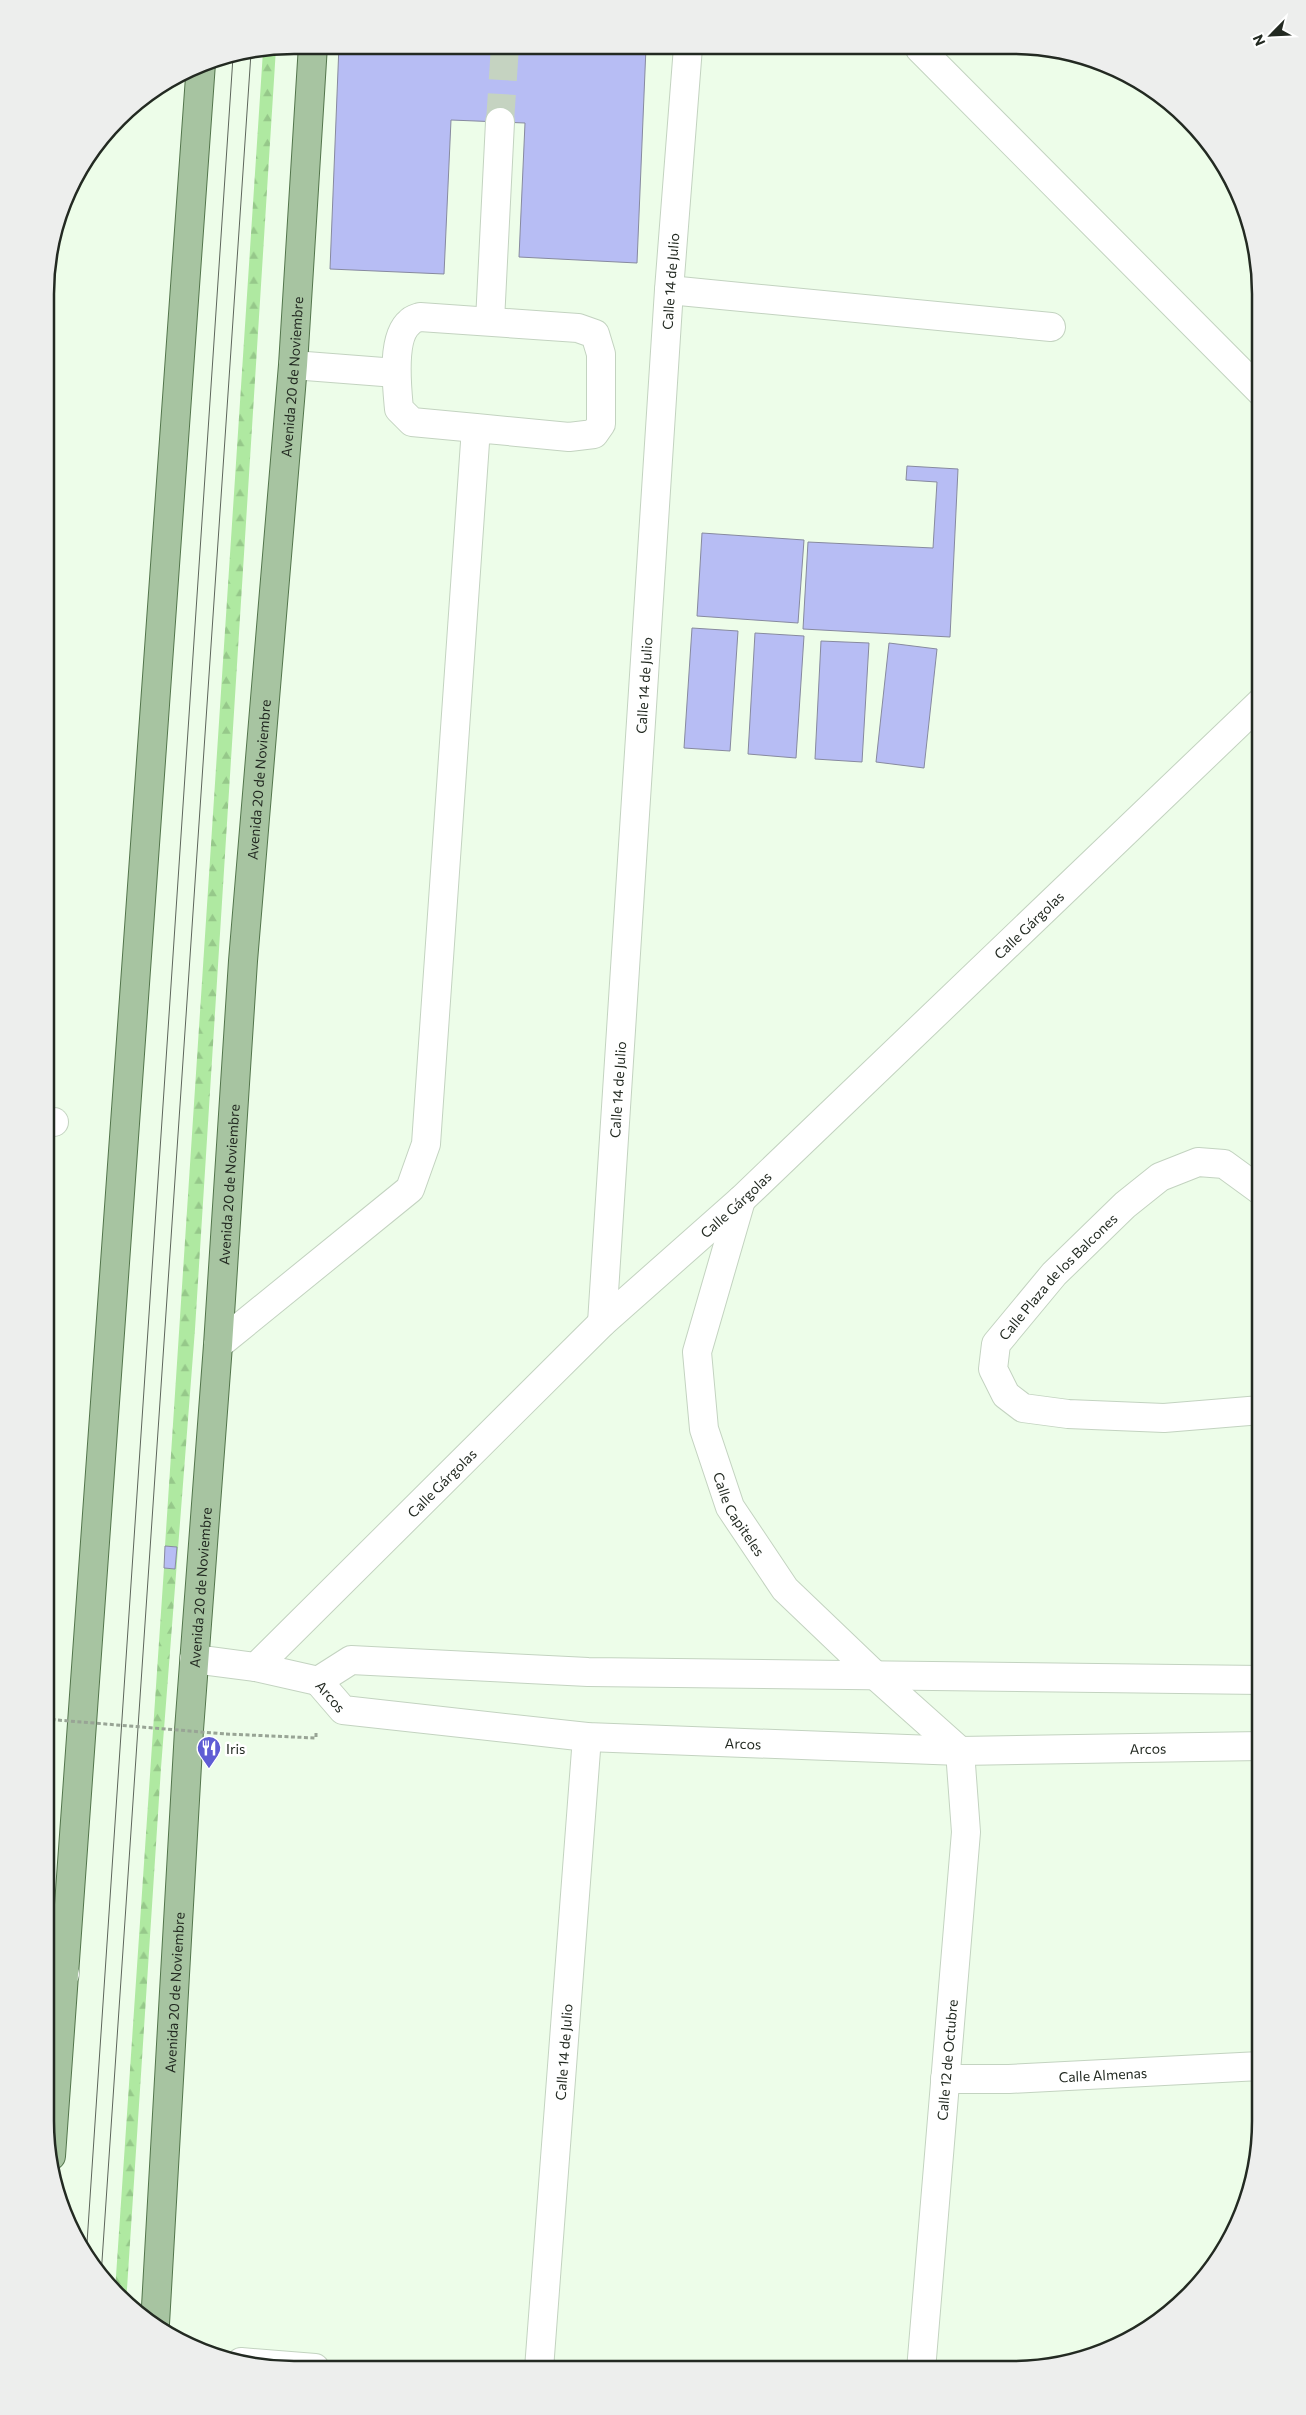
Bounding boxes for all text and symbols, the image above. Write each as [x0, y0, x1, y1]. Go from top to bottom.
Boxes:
north arrow [1246, 10, 1296, 60]
text: N [1249, 32, 1269, 49]
street label: Calle 14 de Julio [658, 232, 682, 330]
street label: Avenida 20 de Noviembre [277, 296, 306, 458]
street label: Calle 14 de Julio [632, 636, 655, 734]
street label: Avenida 20 de Noviembre [243, 699, 273, 860]
street label: Calle Gárgolas [990, 887, 1067, 962]
street label: Calle 14 de Julio [606, 1041, 629, 1138]
street label: Avenida 20 de Noviembre [215, 1103, 242, 1265]
street label: Calle Gárgolas [696, 1167, 774, 1241]
street label: Calle Plaza de los Balcones [995, 1209, 1120, 1343]
street label: Calle Gárgolas [403, 1445, 479, 1521]
street label: Calle Capiteles [710, 1470, 769, 1559]
street label: Avenida 20 de Noviembre [185, 1506, 214, 1668]
street label: Arcos [313, 1677, 349, 1716]
street label: Arcos [725, 1734, 762, 1752]
restaurant icon: Iris [196, 1735, 222, 1769]
street label: Arcos [1130, 1739, 1166, 1757]
place label: Iris [226, 1740, 245, 1757]
street label: Avenida 20 de Noviembre [161, 1912, 187, 2073]
street label: Calle 12 de Octubre [933, 1999, 961, 2121]
street label: Calle 14 de Julio [551, 2003, 575, 2101]
street label: Calle Almenas [1058, 2063, 1148, 2085]

